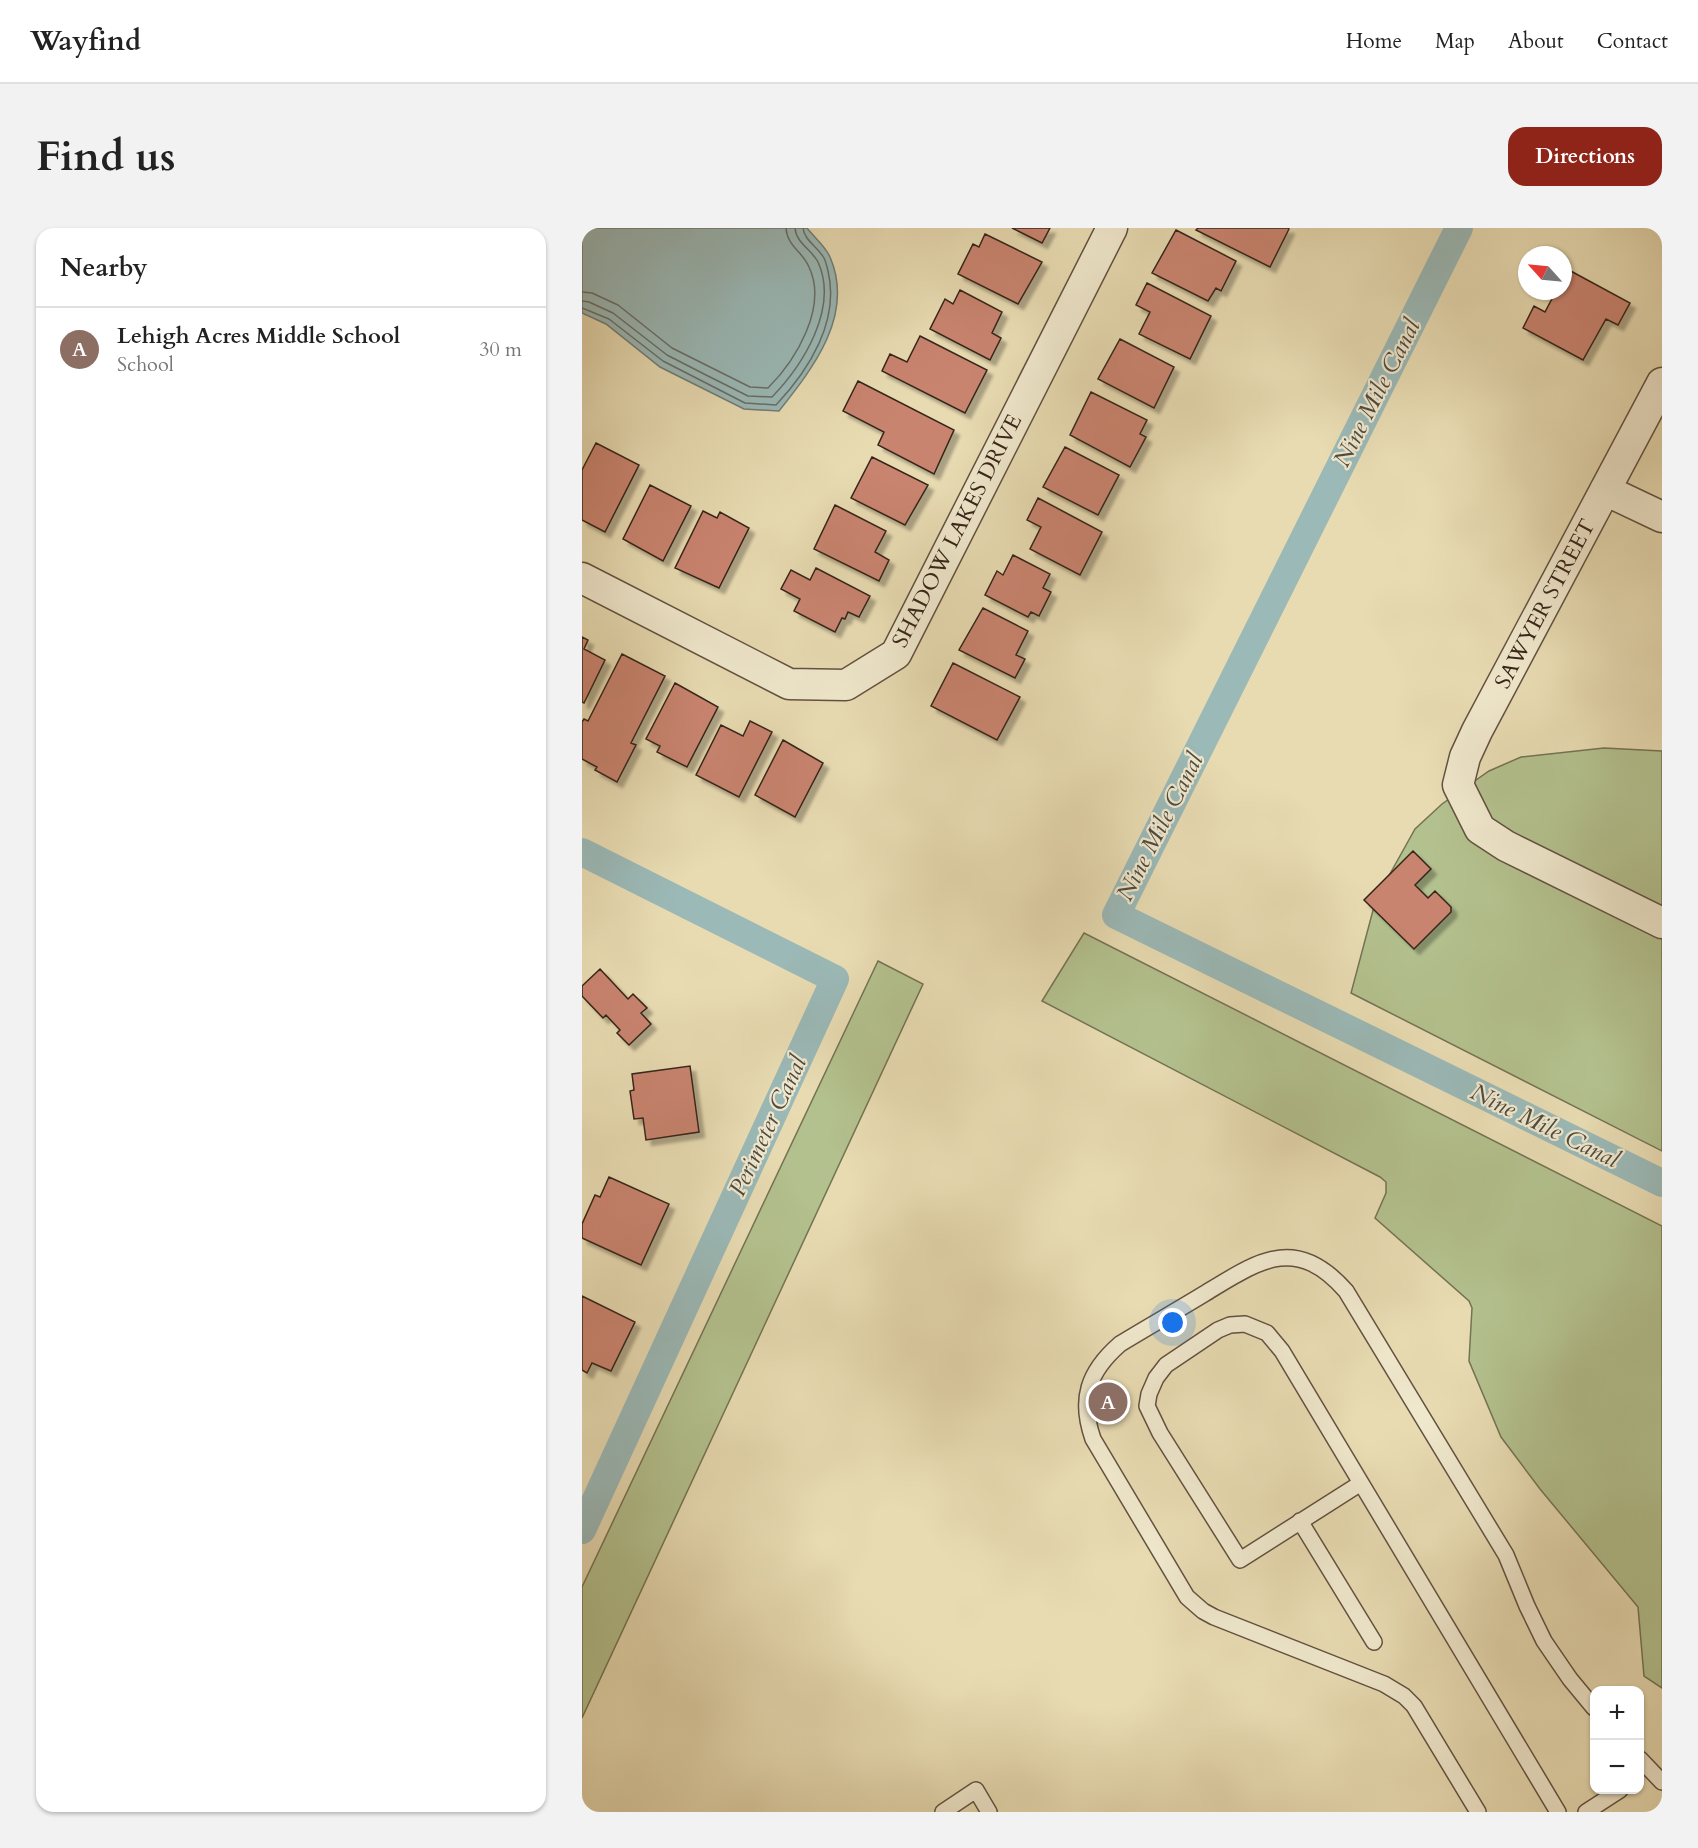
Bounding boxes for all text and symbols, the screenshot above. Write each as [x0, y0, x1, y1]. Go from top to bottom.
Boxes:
text: Wayfind [30, 22, 141, 60]
text: Home [1346, 27, 1402, 56]
text: Map [1435, 27, 1475, 56]
text: About [1508, 27, 1564, 56]
text: Contact [1597, 27, 1668, 56]
button: Directions [1508, 127, 1662, 186]
text: Find us [36, 128, 176, 185]
north arrow [1518, 246, 1572, 300]
text: Nearby [60, 250, 148, 285]
water label: Nine Mile Canal [1326, 312, 1429, 473]
text: Lehigh Acres Middle School [117, 321, 400, 351]
text: A [72, 336, 87, 363]
text: 30 m [479, 336, 522, 363]
text: School [117, 351, 174, 378]
street label: SHADOW LAKES DRIVE [885, 409, 1029, 653]
street label: SAWYER STREET [1488, 514, 1602, 694]
water label: Nine Mile Canal [1109, 746, 1212, 907]
water label: Perimeter Canal [721, 1049, 816, 1202]
water label: Nine Mile Canal [1465, 1076, 1626, 1177]
your location [1158, 1308, 1187, 1337]
pin: A [1088, 1380, 1128, 1424]
map controls [1590, 1686, 1644, 1794]
button: + [1590, 1686, 1644, 1740]
button: − [1590, 1740, 1644, 1794]

